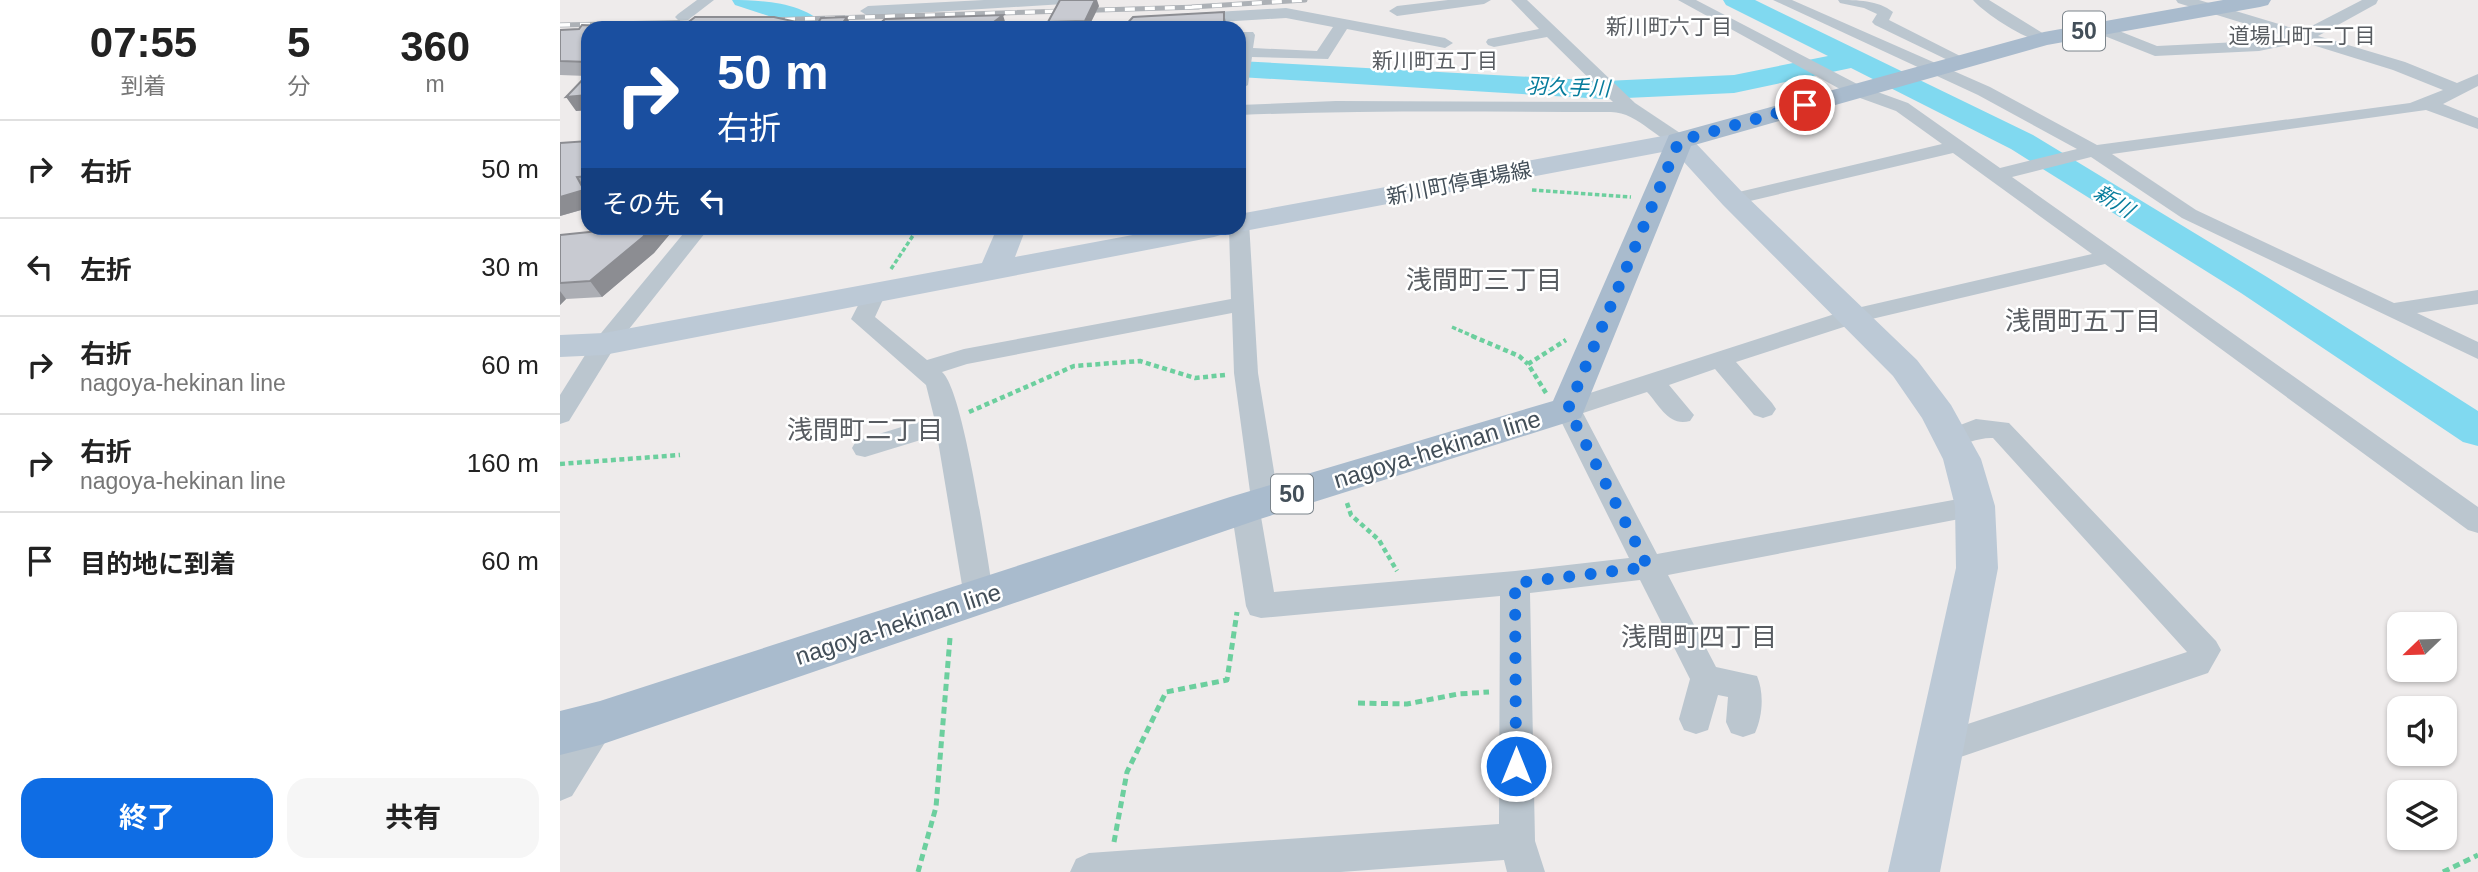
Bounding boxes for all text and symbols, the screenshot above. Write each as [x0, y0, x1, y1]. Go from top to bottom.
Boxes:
road number: 50 [2063, 12, 2105, 50]
district label: 新川町六丁目 [1606, 15, 1732, 38]
text: 07:55 [90, 19, 197, 66]
text: 5 [287, 19, 310, 66]
text: 360 [400, 23, 470, 70]
district label: 道場山町二丁目 [2229, 24, 2376, 47]
text: 50 m [717, 45, 829, 99]
icon: right [602, 49, 693, 140]
district label: 新川町五丁目 [1372, 49, 1498, 72]
text: m [426, 71, 445, 97]
text: 到着 [120, 73, 166, 99]
text: 分 [287, 73, 310, 99]
water label: 羽久手川 [1526, 74, 1612, 100]
pin [1775, 75, 1835, 135]
icon: arrive [1786, 86, 1824, 124]
text: 右折 [717, 110, 781, 146]
icon: right [21, 150, 59, 188]
text: 50 m [481, 154, 539, 184]
text: 右折 [80, 157, 132, 187]
street label: 新川町停車場線 [1385, 158, 1533, 208]
water label: 新川 [2090, 180, 2140, 223]
icon: left [694, 182, 732, 220]
text: その先 [602, 189, 680, 219]
icon: left [21, 248, 59, 286]
text: 30 m [481, 252, 539, 282]
text: 左折 [80, 255, 132, 285]
district label: 浅間町三丁目 [1406, 265, 1562, 295]
district label: 浅間町五丁目 [2005, 306, 2161, 336]
text: 右折 [80, 339, 132, 369]
icon: right [21, 346, 59, 384]
text: 60 m [481, 350, 539, 380]
text: nagoya-hekinan line [80, 370, 286, 396]
street label: nagoya-hekinan line [1330, 405, 1544, 493]
district label: 浅間町二丁目 [787, 415, 943, 445]
text: 右折 [80, 437, 132, 467]
icon: right [21, 444, 59, 482]
text: 160 m [467, 448, 539, 478]
text: nagoya-hekinan line [80, 468, 286, 494]
road number: 50 [1271, 474, 1313, 514]
icon: arrive [21, 542, 59, 580]
text: 60 m [481, 546, 539, 576]
text: 目的地に到着 [80, 549, 236, 579]
street label: nagoya-hekinan line [792, 578, 1004, 670]
north arrow [2387, 612, 2457, 682]
map controls [2387, 612, 2457, 850]
district label: 浅間町四丁目 [1621, 622, 1777, 652]
button: sound [2387, 696, 2457, 766]
position arrow [1479, 729, 1553, 803]
button: 終了 [21, 778, 273, 858]
button: 共有 [287, 778, 539, 858]
button: layers [2387, 780, 2457, 850]

